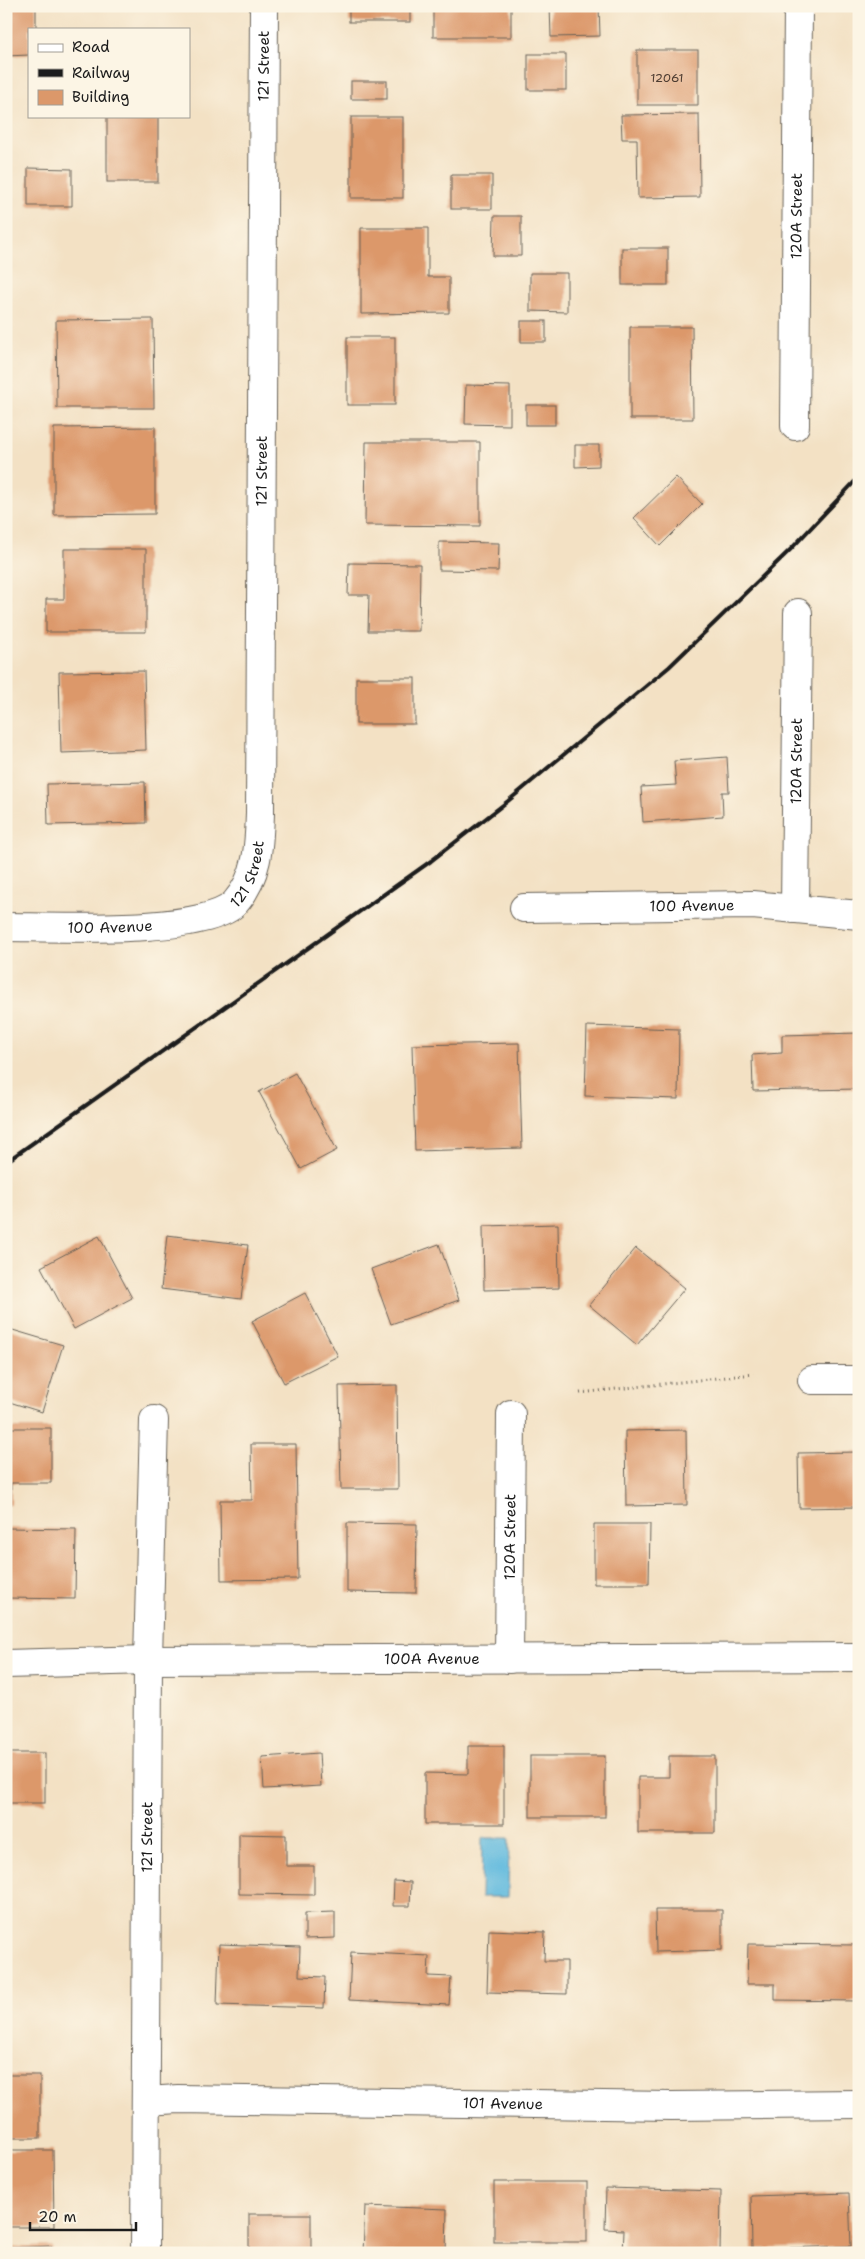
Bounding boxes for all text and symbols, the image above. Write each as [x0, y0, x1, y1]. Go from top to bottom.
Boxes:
legend [28, 28, 190, 118]
street label: 121 Street [254, 31, 274, 101]
text: Road [72, 37, 110, 57]
text: Railway [72, 63, 130, 83]
house number: 12061 [650, 70, 684, 86]
text: Building [72, 87, 129, 107]
street label: 120A Street [786, 173, 807, 259]
street label: 121 Street [252, 436, 272, 506]
street label: 120A Street [786, 718, 807, 804]
street label: 121 Street [226, 840, 269, 912]
street label: 100 Avenue [649, 895, 735, 916]
street label: 100 Avenue [67, 916, 153, 938]
street label: 120A Street [500, 1494, 520, 1580]
street label: 100A Avenue [384, 1649, 480, 1669]
street label: 121 Street [137, 1802, 157, 1872]
street label: 101 Avenue [463, 2093, 543, 2114]
scale bar [30, 2199, 136, 2231]
text: 20 m [38, 2207, 77, 2227]

